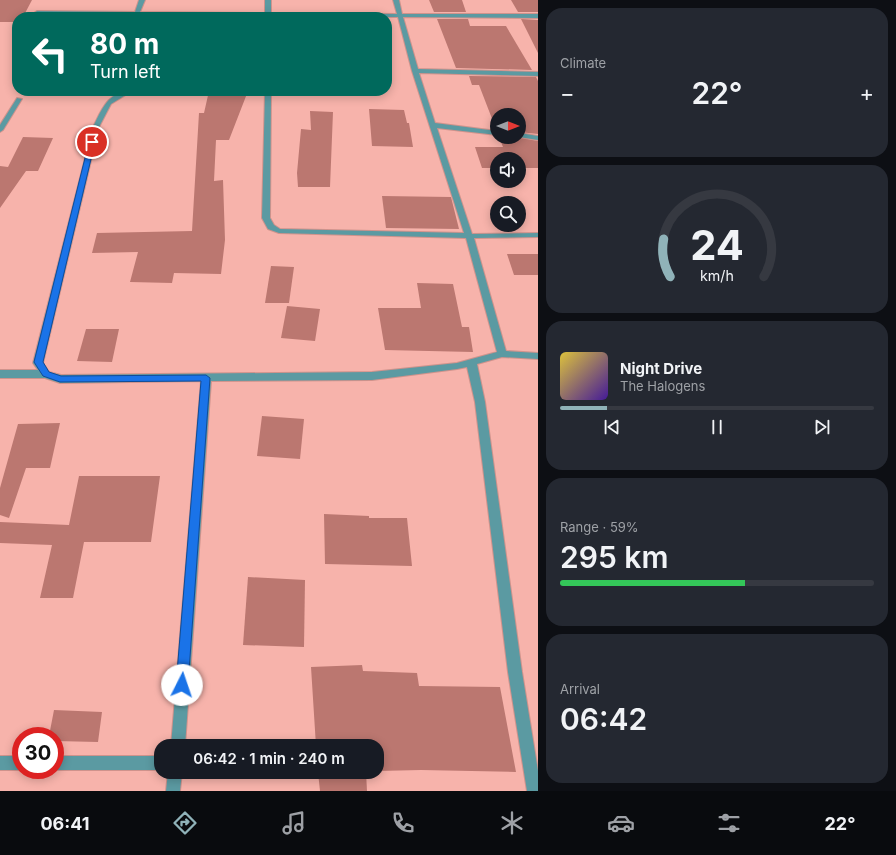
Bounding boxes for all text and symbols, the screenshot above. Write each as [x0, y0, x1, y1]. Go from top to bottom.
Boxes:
text: 80 m [90, 27, 159, 61]
icon: left [24, 28, 76, 80]
text: Climate [560, 55, 606, 71]
text: Turn left [90, 61, 160, 82]
text: 22° [691, 75, 743, 111]
text: − [560, 80, 575, 106]
text: + [859, 80, 874, 106]
north arrow [490, 108, 526, 144]
map controls [490, 108, 526, 232]
pin [75, 125, 109, 159]
icon: arrive [81, 131, 103, 153]
button: sound [490, 152, 526, 188]
button: search [490, 196, 526, 232]
text: 24 [690, 220, 744, 270]
text: km/h [700, 266, 734, 283]
text: Night Drive [620, 359, 702, 378]
text: The Halogens [620, 378, 705, 394]
icon: previous [601, 416, 623, 438]
icon: pause [706, 416, 728, 438]
icon: next [811, 416, 833, 438]
text: Range · 59% [560, 519, 639, 535]
text: 295 km [560, 539, 668, 575]
position arrow [161, 664, 203, 706]
text: Arrival [560, 681, 600, 697]
text: 06:42 [560, 701, 647, 737]
speed limit sign: 30 [12, 727, 64, 779]
text: 06:42 · 1 min · 240 m [193, 749, 345, 768]
icon: directions [171, 809, 199, 837]
icon: music [280, 809, 308, 837]
icon: phone [389, 809, 417, 837]
icon: climate [498, 809, 526, 837]
icon: car [607, 809, 635, 837]
icon: filters [715, 809, 743, 837]
text: 06:41 [40, 813, 90, 834]
text: 22° [824, 813, 855, 834]

